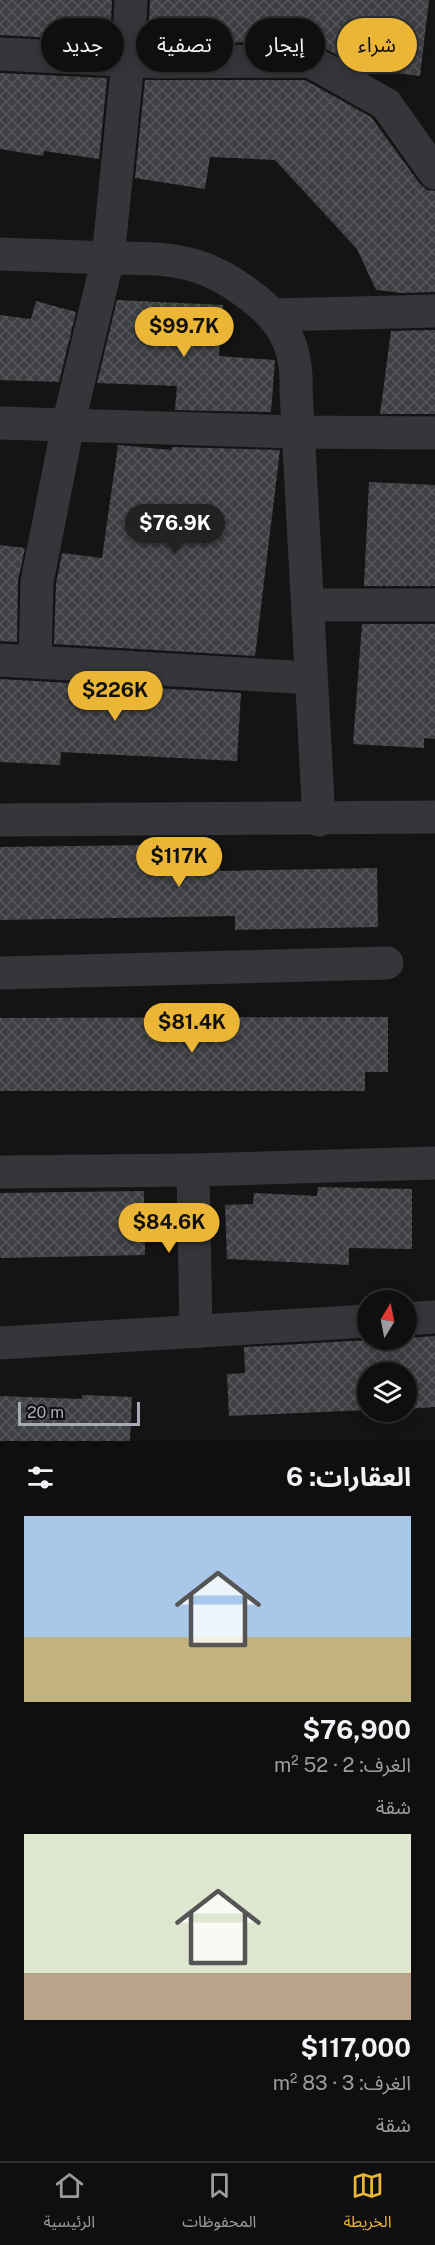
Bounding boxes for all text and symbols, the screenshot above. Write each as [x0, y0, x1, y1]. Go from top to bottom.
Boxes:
chip: جديد [41, 18, 124, 72]
chip: تصفية [136, 18, 233, 72]
chip: إيجار [245, 18, 325, 72]
chip: شراء [337, 18, 417, 72]
pin: $99.7K [135, 307, 233, 358]
text: $99.7K [149, 314, 219, 338]
pin: $76.9K [126, 504, 224, 555]
text: $76.9K [139, 511, 211, 535]
pin: $226K [73, 671, 157, 722]
text: $226K [82, 678, 148, 702]
pin: $117K [137, 837, 221, 888]
text: $117K [150, 844, 208, 868]
pin: $81.4K [143, 1003, 241, 1054]
text: $81.4K [158, 1010, 226, 1034]
pin: $84.6K [120, 1203, 218, 1254]
text: $84.6K [132, 1210, 206, 1234]
north arrow [357, 1290, 417, 1350]
map controls [357, 1290, 417, 1422]
button: layers [357, 1362, 417, 1422]
scale bar [18, 1399, 140, 1426]
text: 20 m [27, 1403, 64, 1422]
icon: filters [24, 1461, 57, 1494]
text: العقارات: 6 [286, 1461, 411, 1492]
icon: home [164, 1555, 272, 1663]
text: $76,900 [302, 1714, 411, 1745]
text: الغرف: 2 · 52 m² [274, 1753, 411, 1777]
text: شقة [376, 1795, 411, 1819]
icon: home [164, 1873, 272, 1981]
text: $117,000 [300, 2032, 411, 2063]
text: الغرف: 3 · 83 m² [273, 2071, 411, 2095]
text: شقة [376, 2113, 411, 2137]
tab: الرئيسية [44, 2169, 95, 2239]
tab: المحفوظات [182, 2169, 256, 2239]
tab: الخريطة [344, 2169, 391, 2239]

